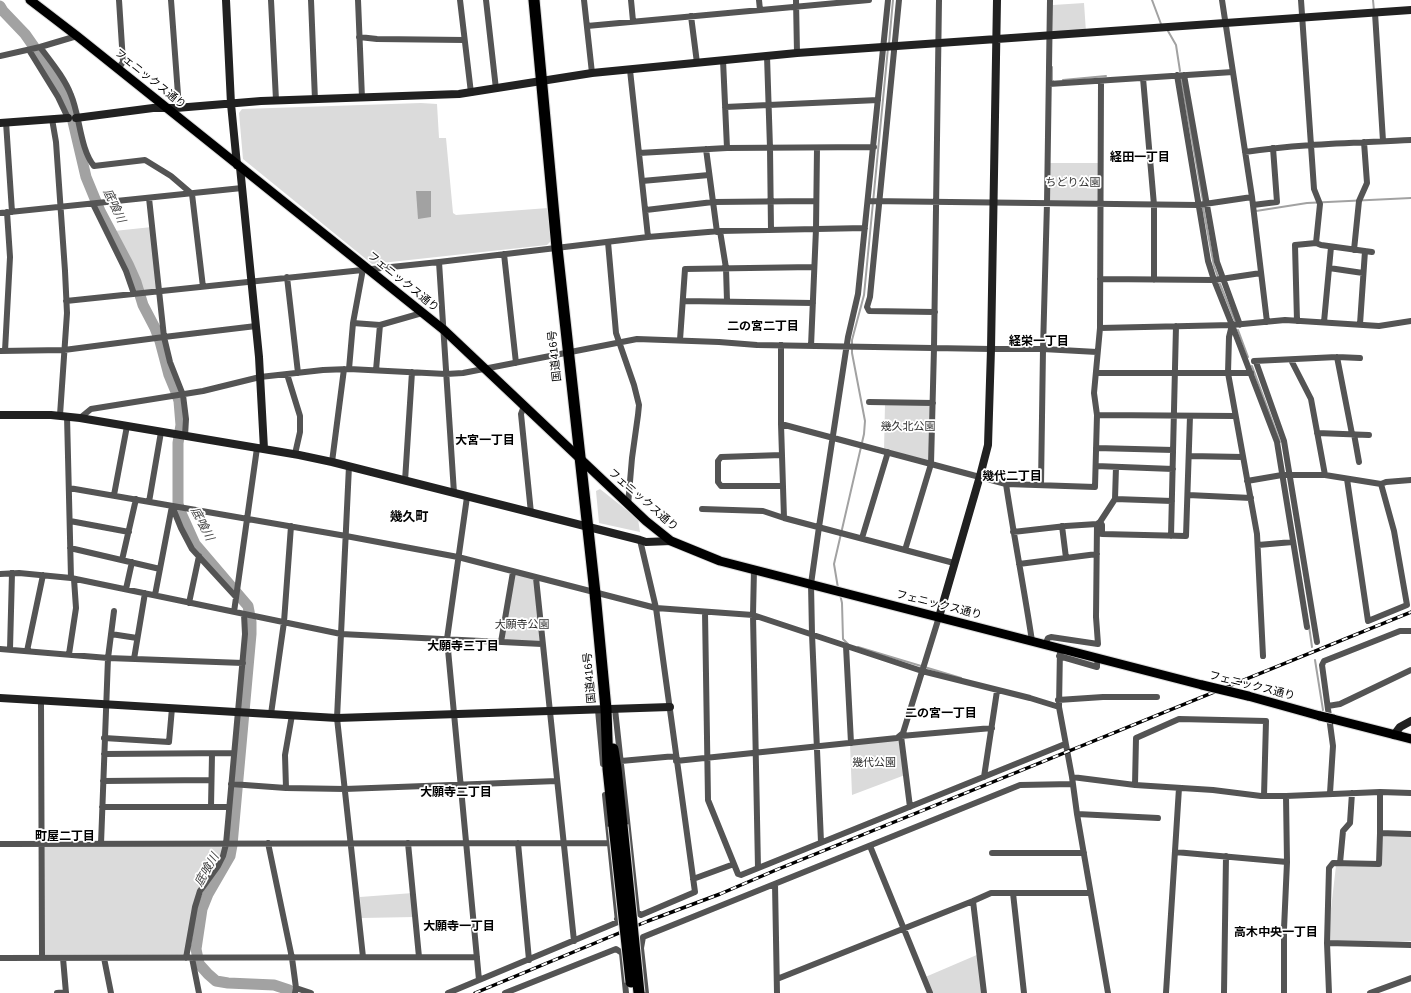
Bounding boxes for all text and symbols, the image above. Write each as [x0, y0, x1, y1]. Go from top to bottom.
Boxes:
street label: フェニックス通り [112, 46, 188, 112]
district label: 経田一丁目 [1110, 151, 1170, 165]
park label: ちどり公園 [1046, 176, 1100, 190]
water label: 底喰川 [100, 187, 128, 225]
street label: フェニックス通り [365, 249, 441, 315]
district label: 二の宮二丁目 [727, 320, 799, 334]
street label: 国道416号 [546, 330, 564, 382]
district label: 経栄一丁目 [1009, 335, 1069, 349]
park label: 幾久北公園 [881, 420, 935, 434]
district label: 大宮一丁目 [455, 434, 515, 448]
street label: フェニックス通り [605, 466, 681, 534]
district label: 幾代二丁目 [982, 470, 1042, 484]
water label: 底喰川 [187, 505, 217, 543]
district label: 幾久町 [390, 509, 428, 525]
street label: フェニックス通り [895, 588, 983, 622]
park label: 大願寺公園 [495, 618, 549, 632]
district label: 大願寺三丁目 [427, 640, 499, 654]
street label: 国道416号 [581, 652, 599, 704]
street label: フェニックス通り [1208, 669, 1296, 703]
district label: 二の宮一丁目 [905, 707, 977, 721]
park label: 幾代公園 [852, 756, 896, 770]
district label: 大願寺二丁目 [420, 786, 492, 800]
district label: 町屋二丁目 [35, 830, 95, 844]
water label: 底喰川 [192, 851, 222, 889]
district label: 大願寺一丁目 [423, 920, 495, 934]
district label: 高木中央一丁目 [1234, 926, 1318, 940]

